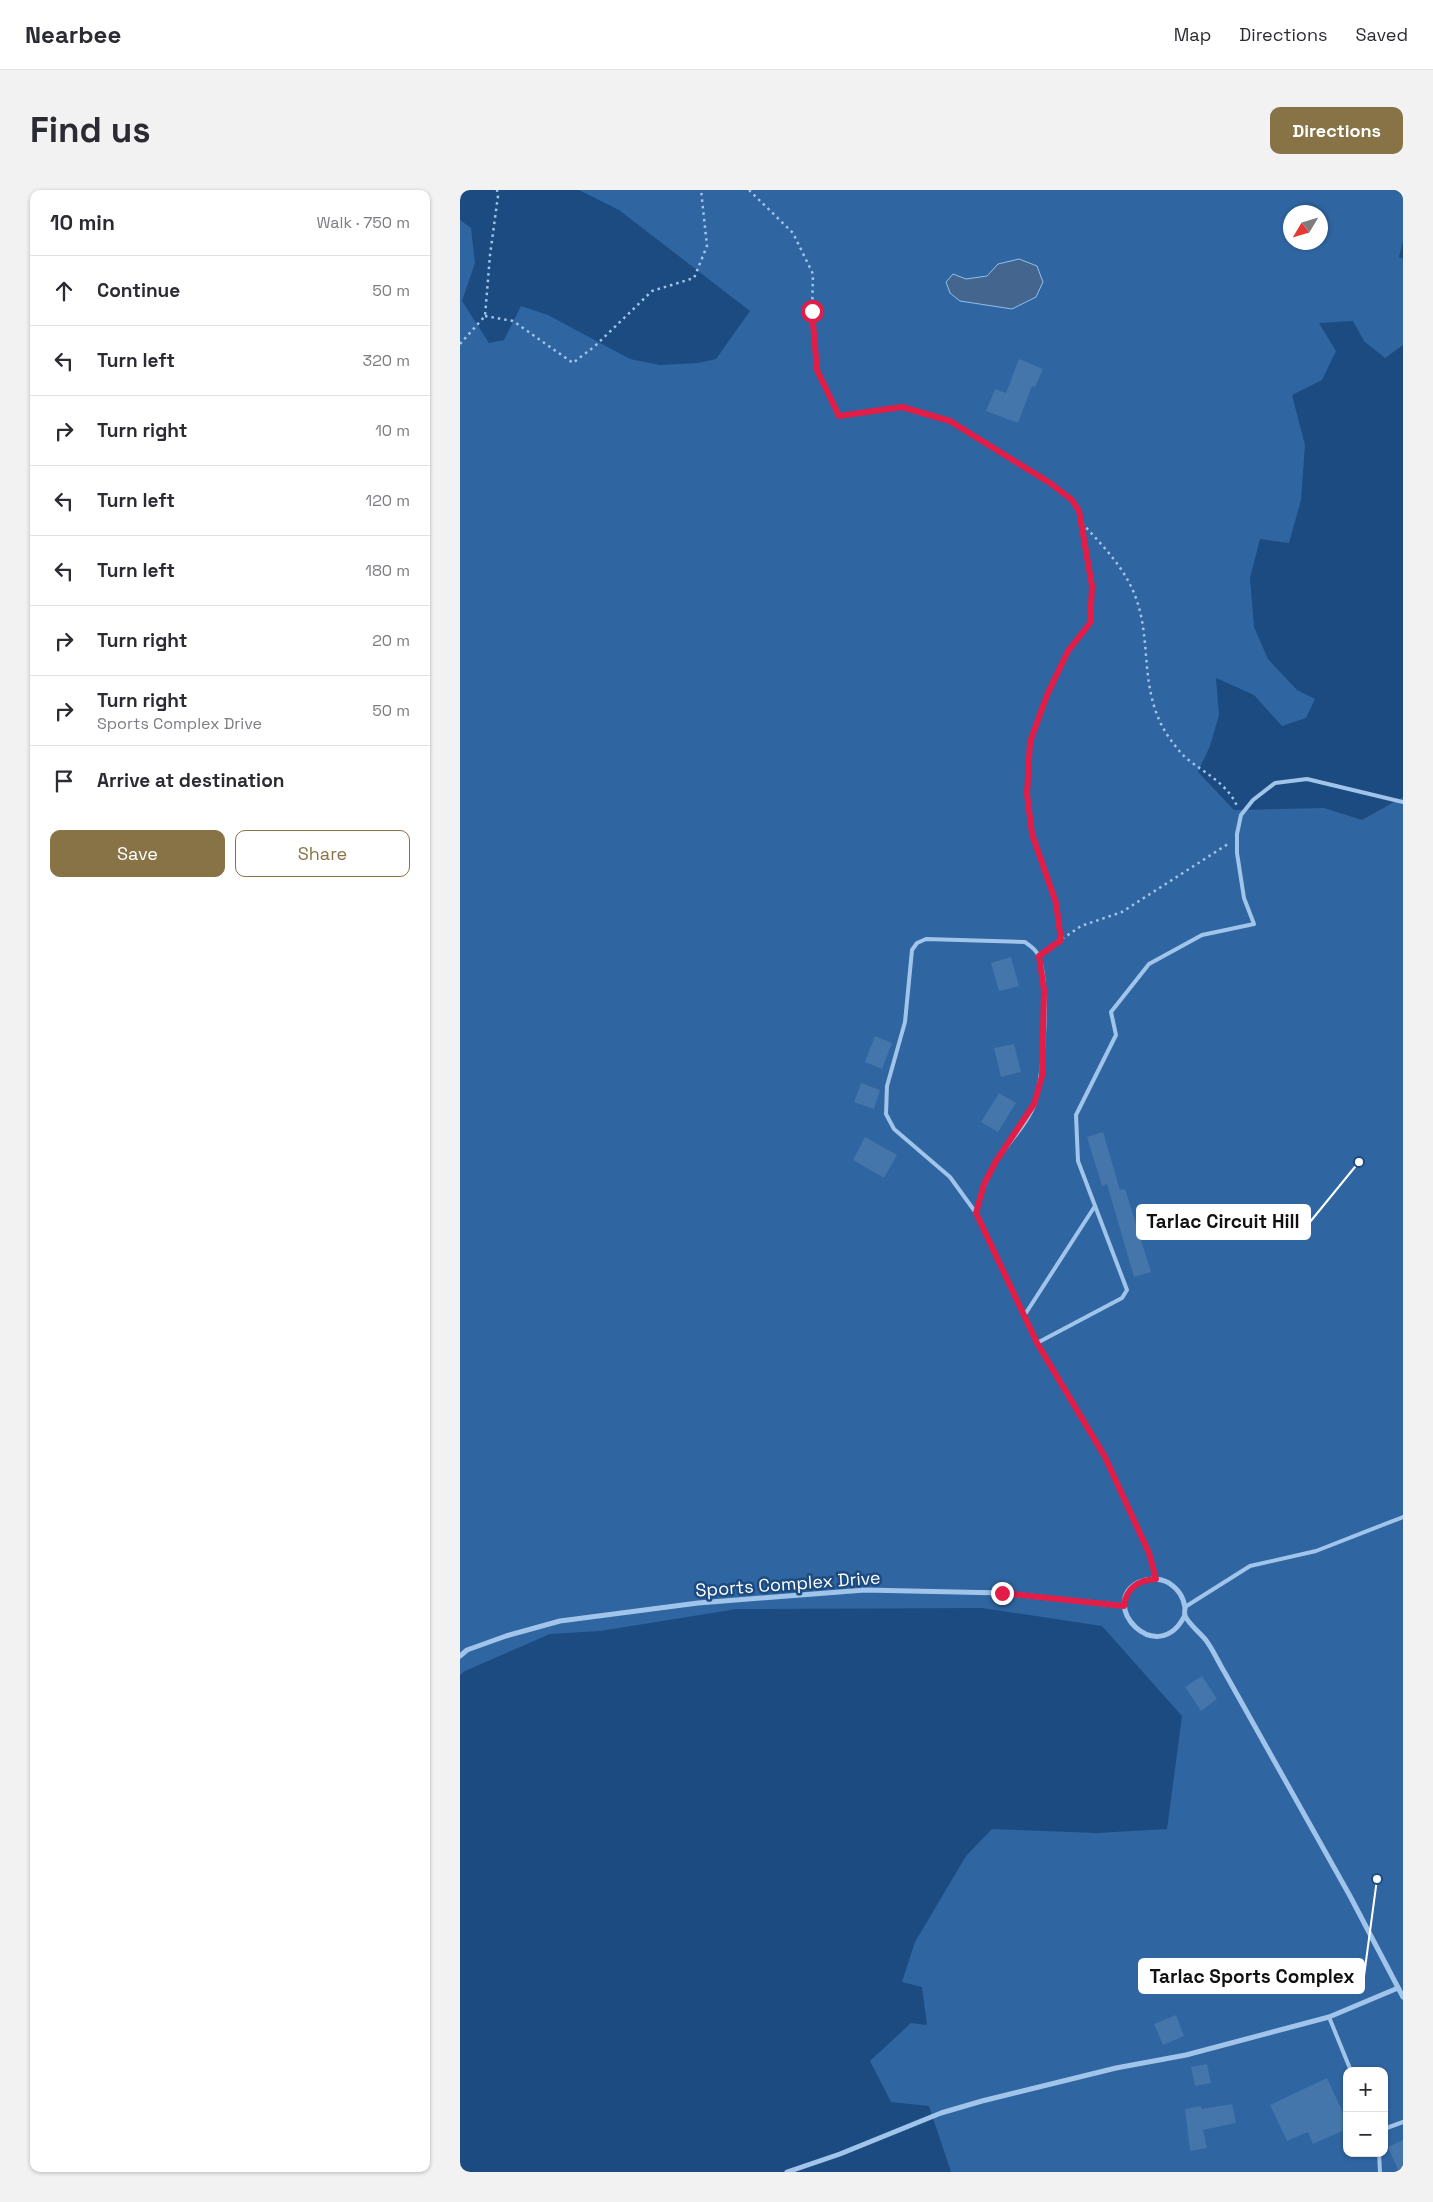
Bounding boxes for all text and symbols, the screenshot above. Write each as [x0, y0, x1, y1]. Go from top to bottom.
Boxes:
text: Nearbee [25, 19, 121, 50]
text: Map [1174, 23, 1211, 46]
text: Directions [1239, 23, 1328, 46]
text: Saved [1356, 23, 1408, 46]
button: Directions [1270, 107, 1403, 154]
text: Find us [30, 108, 151, 152]
north arrow [1283, 205, 1328, 250]
text: 10 min [50, 209, 115, 236]
text: Walk · 750 m [316, 212, 410, 233]
icon: ahead [50, 277, 78, 305]
text: Continue [97, 278, 180, 303]
text: 50 m [372, 280, 410, 301]
route start [801, 300, 824, 323]
icon: left [50, 347, 78, 375]
text: Turn left [97, 348, 175, 373]
text: 320 m [363, 350, 410, 371]
icon: right [50, 417, 78, 445]
text: Turn right [97, 418, 187, 443]
text: 10 m [375, 420, 410, 441]
icon: left [50, 487, 78, 515]
text: Turn left [97, 488, 175, 513]
text: 120 m [366, 490, 410, 511]
icon: left [50, 557, 78, 585]
text: Turn left [97, 558, 175, 583]
text: 180 m [365, 560, 410, 581]
icon: right [50, 627, 78, 655]
text: Turn right [97, 628, 187, 653]
text: 20 m [372, 630, 410, 651]
text: Turn right [97, 688, 187, 713]
icon: right [50, 697, 78, 725]
text: 50 m [372, 700, 410, 721]
text: Sports Complex Drive [97, 713, 262, 734]
icon: arrive [50, 767, 78, 795]
text: Arrive at destination [97, 768, 285, 793]
button: Save [50, 830, 225, 877]
button: Share [235, 830, 410, 877]
callout: Tarlac Circuit Hill [1137, 1205, 1310, 1239]
text: Tarlac Circuit Hill [1146, 1209, 1300, 1234]
street label: Sports Complex Drive [695, 1566, 881, 1601]
route end [991, 1582, 1014, 1605]
callout: Tarlac Sports Complex [1139, 1959, 1364, 1993]
text: Tarlac Sports Complex [1150, 1964, 1354, 1989]
map controls [1343, 2067, 1388, 2157]
button: + [1343, 2067, 1388, 2112]
button: − [1343, 2112, 1388, 2157]

